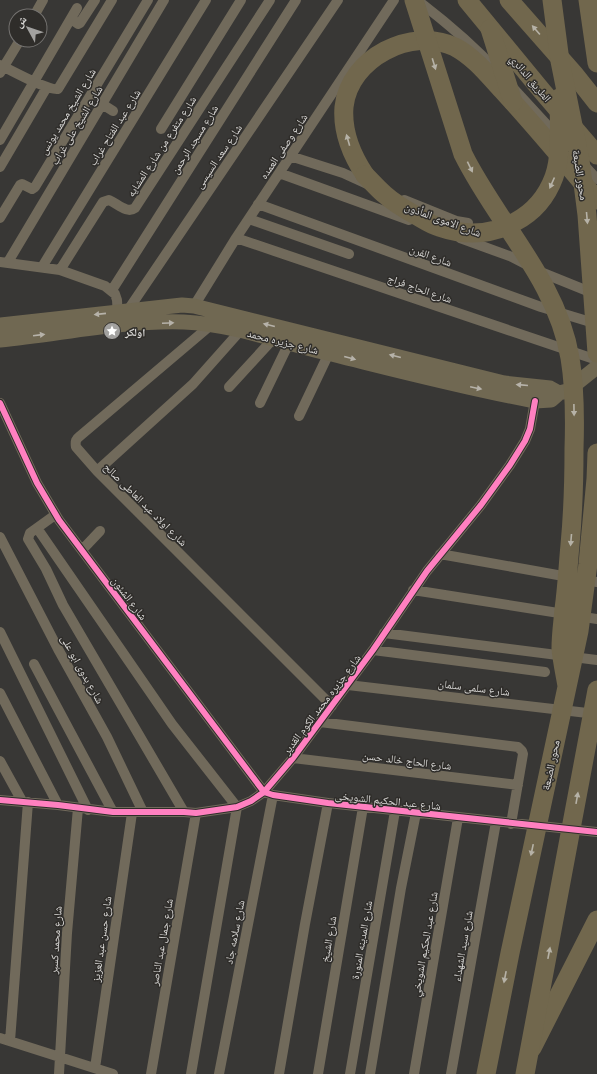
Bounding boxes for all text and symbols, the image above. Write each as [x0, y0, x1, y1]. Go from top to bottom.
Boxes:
north arrow [8, 8, 48, 48]
text: ش [10, 12, 30, 31]
one-way arrow [532, 26, 541, 35]
street label: الطريق الدائري [506, 51, 555, 106]
one-way arrow [431, 58, 437, 70]
street label: شارع الشيخ محمد يونس [35, 65, 99, 157]
street label: شارع الشيخ على غراب [46, 83, 106, 167]
street label: شارع عبد الفتاح غراب [84, 86, 144, 168]
street label: شارع متفرع من شارع المشايه [123, 93, 199, 199]
street label: شارع مسجد الرحمن [167, 102, 221, 176]
street label: شارع وصفى العمده [256, 110, 310, 182]
street label: شارع سعد السيسى [191, 121, 245, 191]
one-way arrow [345, 134, 351, 146]
street label: محور الضبعة [570, 149, 592, 201]
one-way arrow [466, 161, 473, 173]
one-way arrow [549, 177, 555, 188]
street label: شارع الاموى المأذون [403, 198, 483, 240]
one-way arrow [584, 212, 591, 224]
street label: شارع الفرن [408, 240, 454, 270]
street label: شارع الحاج فراج [386, 270, 454, 306]
one-way arrow [94, 310, 106, 317]
one-way arrow [162, 320, 175, 326]
place icon: اولكر [102, 321, 122, 341]
one-way arrow [263, 321, 275, 327]
place label: اولكر [124, 324, 145, 339]
street label: شارع جزيره محمد [246, 325, 320, 357]
one-way arrow [33, 332, 45, 338]
one-way arrow [389, 353, 401, 359]
one-way arrow [344, 355, 356, 361]
one-way arrow [516, 382, 528, 388]
one-way arrow [470, 386, 482, 392]
one-way arrow [571, 404, 577, 417]
street label: شارع اولاد عبد العاطى صالح [101, 459, 191, 549]
one-way arrow [567, 534, 574, 546]
street label: شارع الشئون [109, 573, 151, 623]
street label: شارع بدوى ابو على [58, 632, 108, 706]
street label: شارع جزيره محمد الكوم القدير [278, 651, 364, 758]
street label: شارع سلمى سلمان [437, 675, 511, 699]
street label: محور الضبعة [537, 739, 563, 791]
street label: شارع الحاج خالد حسن [362, 747, 452, 773]
street label: شارع عبد الحكيم الشويخى [334, 787, 442, 814]
one-way arrow [574, 792, 580, 804]
one-way arrow [528, 844, 534, 856]
street label: شارع عبد الحكيم الشويخي [407, 890, 442, 998]
street label: شارع حسن عبد العزيز [87, 895, 114, 984]
street label: شارع جمال عبد الناصر [146, 897, 176, 988]
street label: شارع سلامه جاد [220, 899, 248, 965]
street label: شارع المدينه المنورة [347, 899, 375, 981]
street label: شارع محمد كسبر [45, 905, 65, 976]
street label: شارع سيد الشهداء [448, 909, 476, 983]
street label: شارع الشيخ [317, 914, 339, 964]
one-way arrow [546, 947, 552, 959]
one-way arrow [501, 971, 507, 984]

